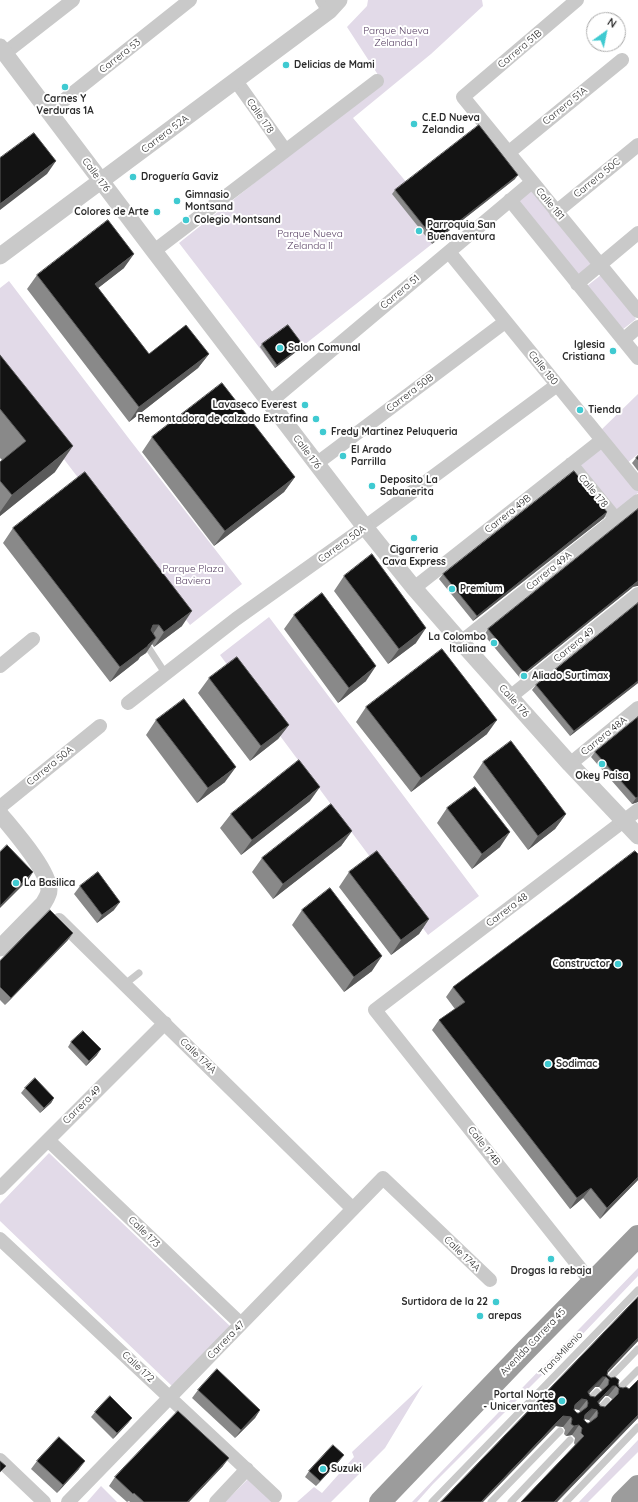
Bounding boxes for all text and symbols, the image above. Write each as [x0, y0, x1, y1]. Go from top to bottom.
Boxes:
north arrow [586, 12, 626, 52]
text: N [605, 15, 619, 31]
park label: Parque Nueva Zelanda I [363, 25, 429, 48]
street label: Carrera 51B [495, 27, 545, 71]
street label: Carrera 53 [97, 36, 143, 76]
place label: Delicias de Mami [294, 59, 375, 71]
marker: Delicias de Mami [281, 60, 291, 70]
marker: Carnes Y Verduras 1A [60, 82, 70, 92]
street label: Carrera 51A [540, 84, 590, 128]
place label: Carnes Y Verduras 1A [36, 93, 94, 116]
street label: Calle 178 [244, 96, 276, 136]
street label: Carrera 52A [139, 112, 191, 156]
place label: C.E.D Nueva Zelandia [422, 112, 480, 136]
marker: C.E.D Nueva Zelandia [409, 119, 419, 129]
street label: Calle 176 [79, 156, 113, 194]
street label: Carrera 50C [571, 156, 623, 200]
place label: Droguería Gaviz [141, 171, 218, 183]
marker: Droguería Gaviz [128, 172, 138, 182]
street label: Calle 181 [533, 185, 567, 223]
place label: Gimnasio Montsand [185, 189, 233, 212]
marker: Gimnasio Montsand [172, 196, 182, 206]
place label: Colores de Arte [74, 206, 149, 218]
marker: Colores de Arte [152, 207, 162, 217]
place label: Colegio Montsand [194, 214, 281, 226]
marker: Colegio Montsand [181, 215, 191, 225]
place label: Parroquia San Buenaventura [427, 219, 496, 242]
marker: Parroquia San Buenaventura [414, 226, 424, 236]
park label: Parque Nueva Zelanda II [277, 228, 343, 252]
street label: Carrera 51 [378, 272, 422, 312]
place label: Iglesia Cristiana [562, 339, 605, 362]
place label: Salon Comunal [288, 342, 360, 354]
marker: Salon Comunal [275, 343, 285, 353]
marker: Iglesia Cristiana [608, 346, 618, 356]
street label: Calle 180 [526, 348, 560, 388]
street label: Carrera 50B [384, 371, 436, 415]
place label: Lavaseco Everest [212, 399, 297, 411]
marker: Lavaseco Everest [300, 400, 310, 410]
place label: Tienda [588, 404, 621, 416]
marker: Tienda [575, 405, 585, 415]
place label: Remontadora de calzado Extrafina [137, 413, 308, 425]
marker: Remontadora de calzado Extrafina [311, 414, 321, 424]
place label: Fredy Martinez Peluqueria [331, 426, 458, 438]
marker: Fredy Martinez Peluqueria [318, 427, 328, 437]
street label: Calle 176 [290, 433, 324, 471]
place label: El Arado Parrilla [351, 444, 392, 468]
marker: El Arado Parrilla [338, 451, 348, 461]
street label: Calle 178 [576, 472, 610, 510]
place label: Deposito La Sabanerita [380, 474, 438, 498]
marker: Deposito La Sabanerita [367, 481, 377, 491]
street label: Carrera 49B [482, 492, 534, 536]
street label: Carrera 50A [316, 523, 368, 565]
marker: Cigarreria Cava Express [409, 533, 419, 543]
place label: Cigarreria Cava Express [382, 544, 446, 568]
street label: Carrera 49A [524, 549, 574, 593]
park label: Parque Plaza Baviera [163, 563, 223, 586]
place label: Premium [460, 583, 503, 595]
marker: Premium [447, 584, 457, 594]
street label: Carrera 49 [551, 625, 597, 665]
place label: La Colombo Italiana [428, 631, 486, 654]
marker: La Colombo Italiana [489, 638, 499, 648]
place label: Aliado Surtimax [532, 670, 608, 682]
marker: Aliado Surtimax [519, 671, 529, 681]
street label: Calle 176 [496, 682, 532, 720]
street label: Carrera 48A [579, 714, 629, 758]
street label: Carrera 50A [24, 744, 76, 788]
marker: Okey Paisa [597, 759, 607, 769]
place label: Okey Paisa [575, 770, 629, 782]
place label: La Basilica [24, 877, 75, 889]
marker: La Basilica [11, 878, 21, 888]
street label: Carrera 48 [484, 890, 530, 930]
place label: Constructor [553, 958, 610, 970]
marker: Constructor [613, 959, 623, 969]
street label: Calle 174A [177, 1036, 219, 1076]
place label: Sodimac [556, 1058, 598, 1070]
marker: Sodimac [543, 1059, 553, 1069]
street label: Carrera 49 [60, 1083, 104, 1127]
street label: Calle 174B [465, 1124, 503, 1168]
street label: Calle 173 [126, 1214, 162, 1250]
street label: Calle 174A [441, 1234, 483, 1274]
marker: Drogas la rebaja [546, 1254, 556, 1264]
place label: Drogas la rebaja [510, 1265, 592, 1277]
place label: Surtidora de la 22 [401, 1296, 488, 1308]
marker: Surtidora de la 22 [491, 1297, 501, 1307]
street label: Avenida Carrera 45 [498, 1306, 568, 1378]
place label: arepas [488, 1310, 522, 1322]
marker: arepas [475, 1311, 485, 1321]
street label: Carrera 47 [205, 1318, 247, 1362]
street label: TransMilenio [537, 1329, 585, 1379]
street label: Calle 172 [119, 1349, 157, 1385]
place label: Portal Norte - Unicervantes [483, 1389, 554, 1412]
marker: Portal Norte - Unicervantes [557, 1396, 567, 1406]
place label: Suzuki [331, 1463, 362, 1475]
marker: Suzuki [318, 1464, 328, 1474]

